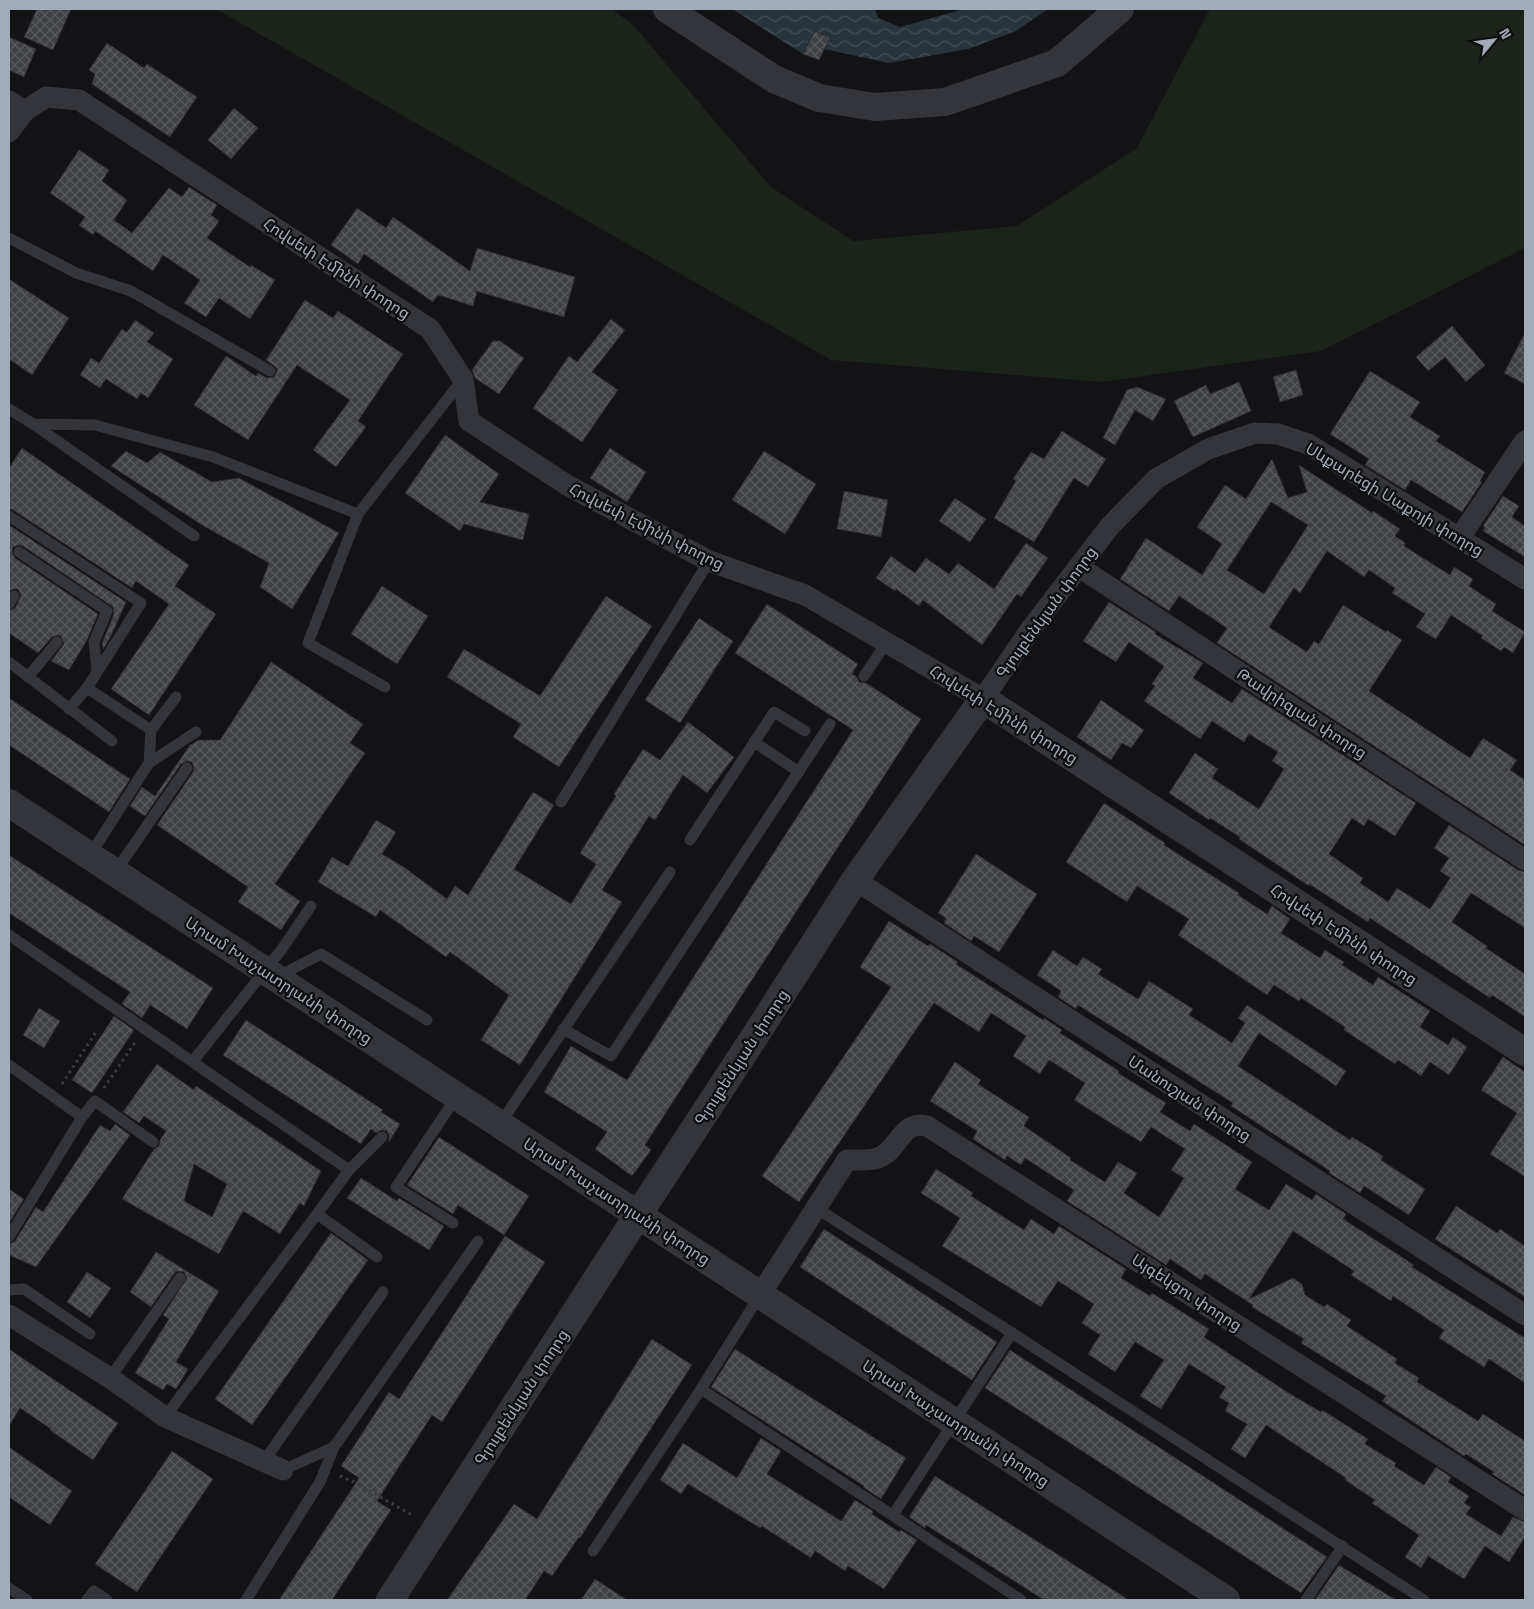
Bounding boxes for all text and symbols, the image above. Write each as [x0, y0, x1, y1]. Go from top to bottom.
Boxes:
north arrow [1469, 15, 1519, 65]
text: N [1495, 25, 1516, 42]
street label: Հովսեփ Էմինի փողոց [259, 213, 414, 324]
street label: Սևքարեցի Սաքոյի փողոց [1302, 438, 1488, 561]
street label: Հովսեփ Էմինի փողոց [566, 478, 728, 575]
street label: Գյուլբենկյան փողոց [991, 542, 1101, 683]
street label: Հովսեփ Էմինի փողոց [926, 660, 1082, 769]
street label: Թավրիզյան փողոց [1232, 663, 1371, 763]
street label: Հովսեփ Էմինի փողոց [1266, 879, 1421, 990]
street label: Արամ Խաչատրյանի փողոց [181, 912, 376, 1049]
street label: Գյուլբենկյան փողոց [689, 985, 793, 1129]
street label: Մանուշյան փողոց [1124, 1051, 1255, 1146]
street label: Արամ Խաչատրյանի փողոց [519, 1133, 714, 1270]
street label: Այգեկցու փողոց [1127, 1249, 1246, 1336]
street label: Գյուլբենկյան փողոց [469, 1325, 573, 1469]
street label: Արամ Խաչատրյանի փողոց [858, 1355, 1053, 1492]

